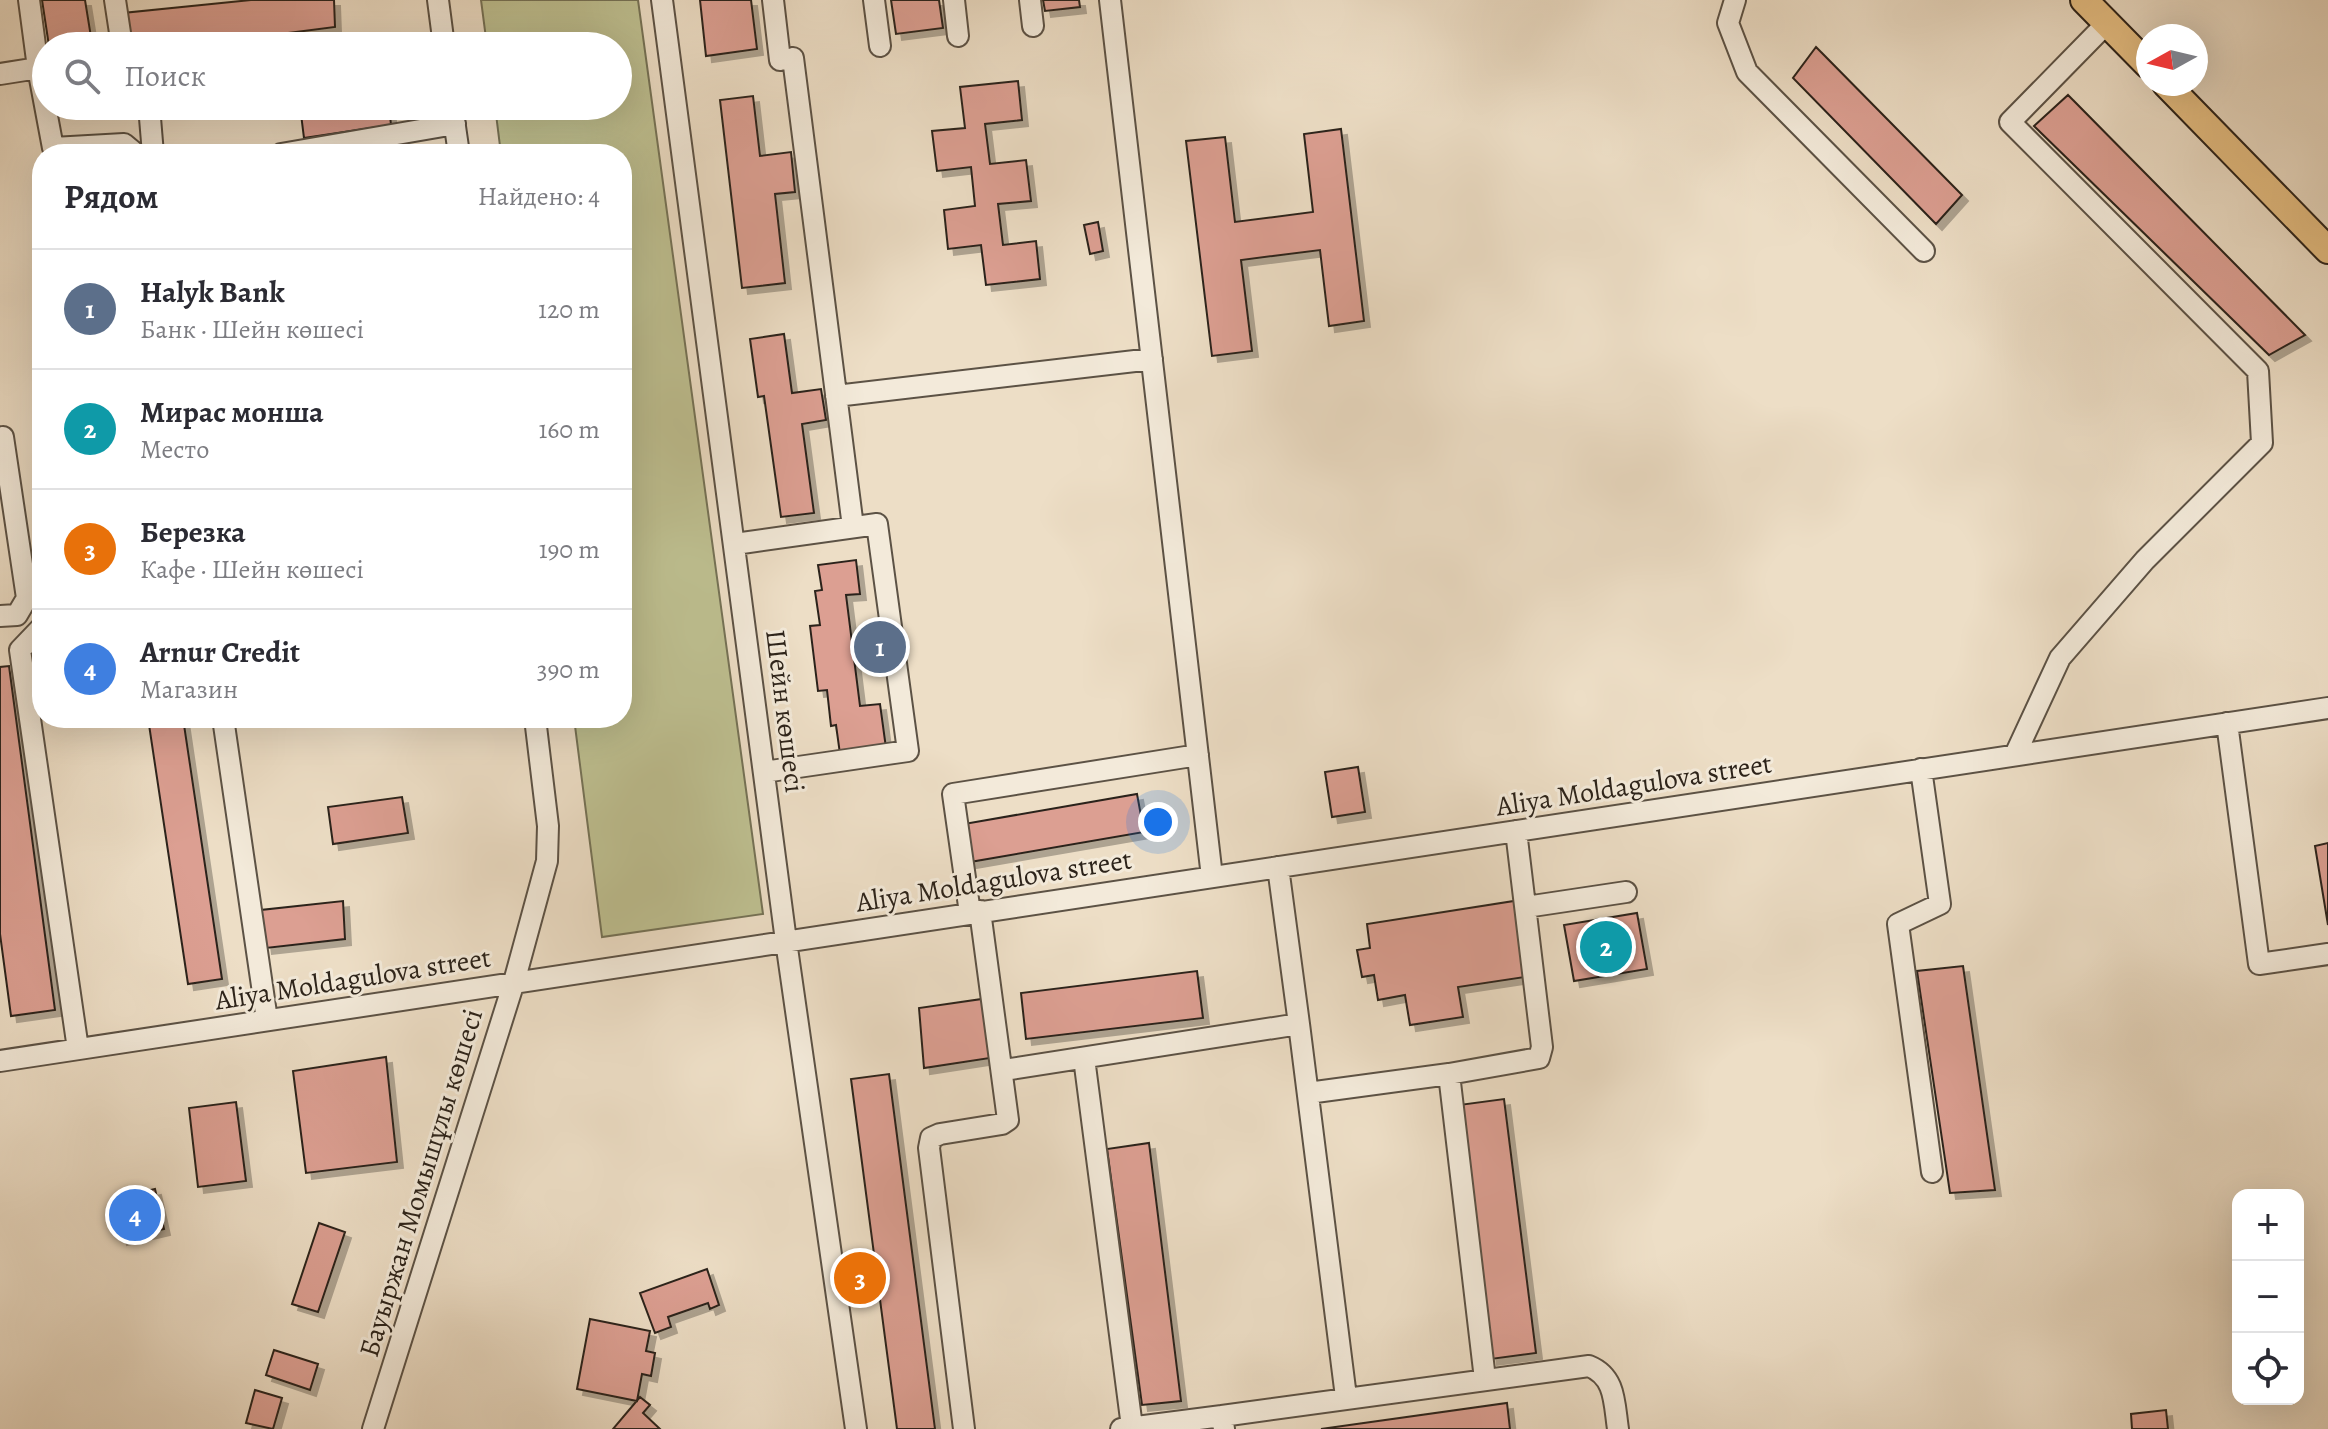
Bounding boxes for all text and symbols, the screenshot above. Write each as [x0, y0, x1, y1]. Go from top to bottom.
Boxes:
north arrow [2136, 24, 2208, 96]
search box [32, 32, 632, 120]
icon: search [60, 54, 104, 98]
text: Поиск [124, 56, 206, 96]
text: Рядом [64, 173, 158, 220]
text: Найдено: 4 [478, 179, 600, 214]
text: Halyk Bank [140, 272, 285, 312]
text: 1 [85, 292, 95, 327]
text: 120 m [538, 292, 600, 327]
text: Банк · Шейн көшесі [140, 312, 364, 347]
text: Мирас монша [140, 392, 324, 432]
text: 2 [84, 412, 96, 447]
text: 160 m [538, 412, 600, 447]
text: Место [140, 432, 209, 467]
text: Березка [140, 512, 246, 552]
text: 3 [84, 532, 96, 567]
text: 190 m [539, 532, 600, 567]
text: Кафе · Шейн көшесі [140, 552, 364, 587]
pin: 1 [854, 617, 906, 677]
street label: Шейн көшесі [756, 627, 814, 795]
text: Arnur Credit [140, 632, 300, 672]
text: 4 [84, 652, 96, 687]
text: 390 m [537, 652, 600, 687]
text: Магазин [140, 672, 238, 707]
street label: Aliya Moldagulova street [1492, 744, 1775, 826]
your location [1138, 802, 1178, 842]
street label: Aliya Moldagulova street [852, 840, 1135, 922]
pin: 2 [1580, 917, 1632, 977]
street label: Aliya Moldagulova street [211, 938, 494, 1020]
street label: Бауыржан Момышұлы көшесі [350, 1004, 492, 1362]
pin: 4 [109, 1185, 161, 1245]
map controls [2232, 1189, 2304, 1405]
button: + [2232, 1189, 2304, 1261]
pin: 3 [834, 1248, 886, 1308]
button: − [2232, 1261, 2304, 1333]
button: locate [2232, 1333, 2304, 1405]

